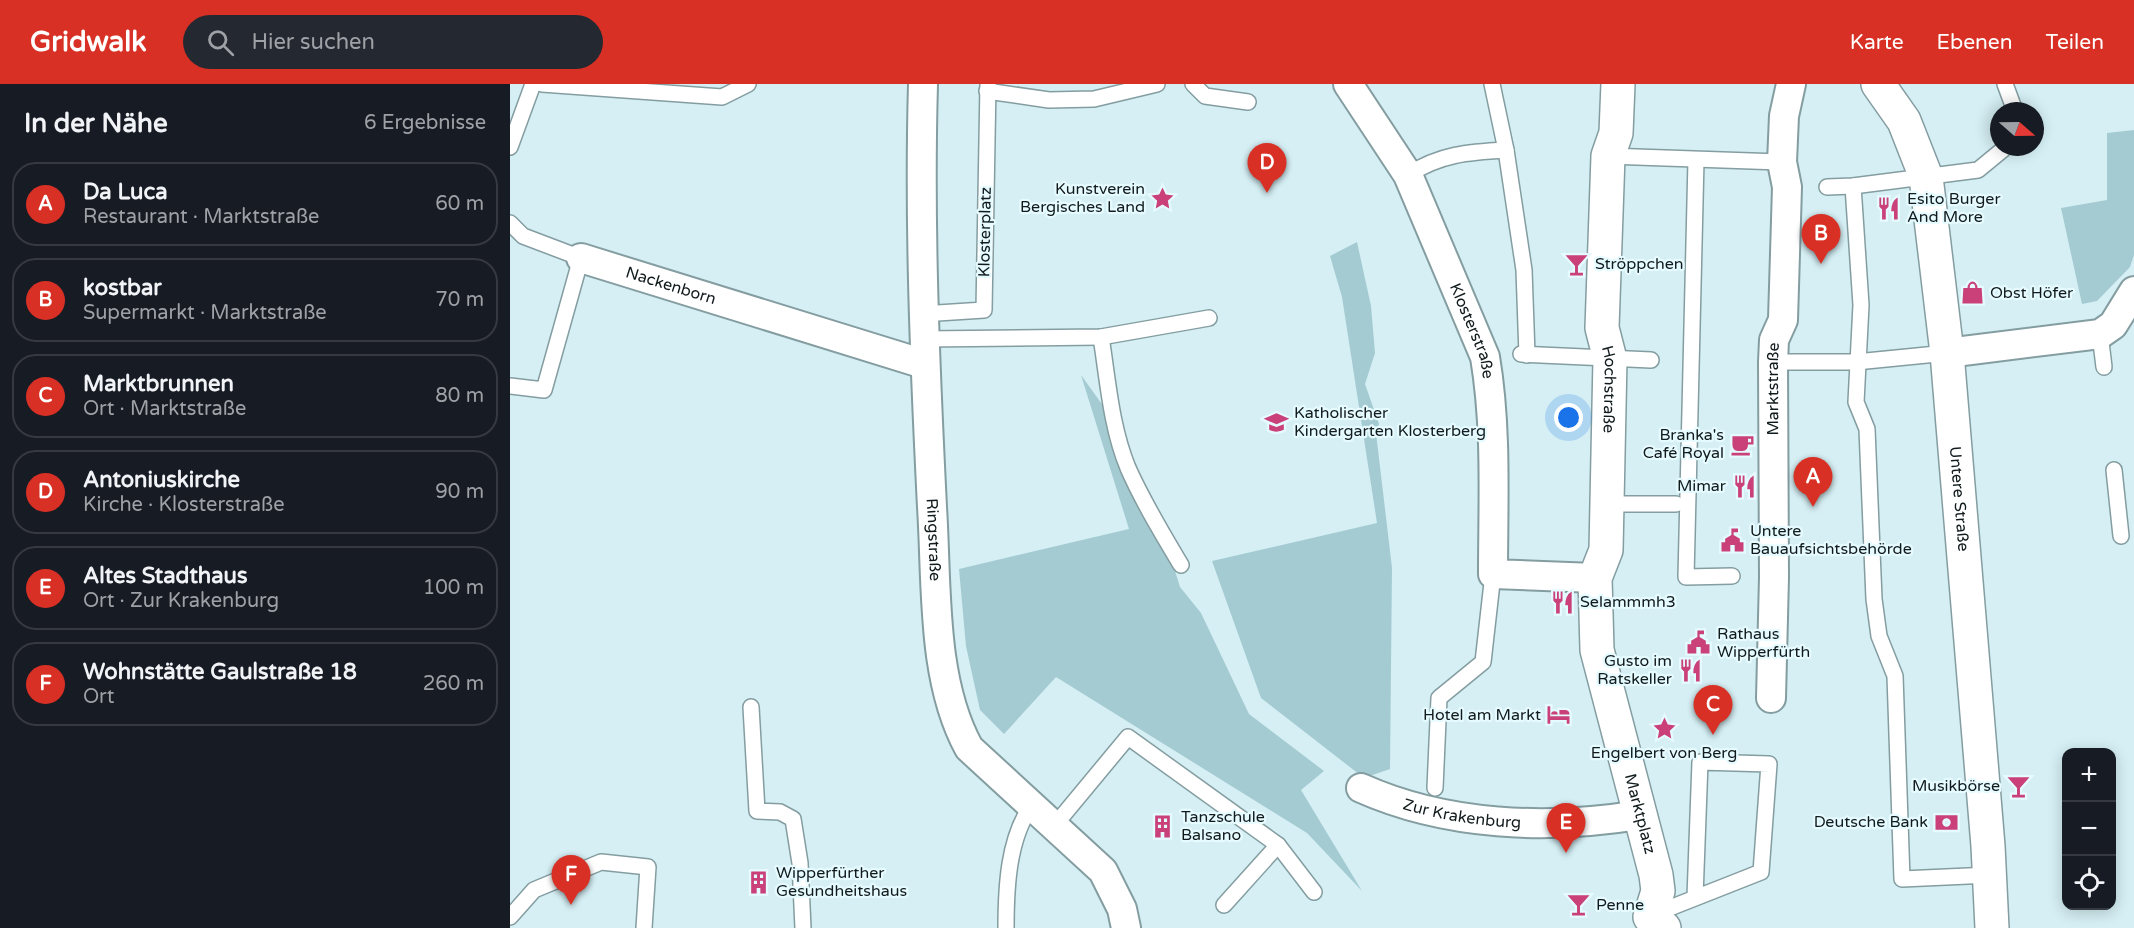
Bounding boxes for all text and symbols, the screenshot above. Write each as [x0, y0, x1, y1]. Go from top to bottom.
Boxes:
search box [183, 15, 603, 69]
text: Gridwalk [30, 25, 147, 59]
icon: search [204, 26, 237, 59]
text: Hier suchen [252, 29, 375, 55]
text: Karte [1850, 30, 1904, 55]
text: Ebenen [1937, 30, 2013, 55]
text: Teilen [2046, 30, 2104, 55]
north arrow [1990, 102, 2044, 156]
text: In der Nähe [24, 108, 168, 139]
text: 6 Ergebnisse [364, 111, 486, 135]
pin: D [1248, 144, 1287, 193]
text: Da Luca [83, 179, 168, 205]
place label: Kunstverein Bergisches Land [1020, 179, 1145, 217]
place icon: Kunstverein Bergisches Land [1150, 185, 1176, 211]
street label: Klosterplatz [974, 187, 996, 277]
place label: Esito Burger And More [1907, 189, 2001, 227]
text: A [38, 192, 53, 216]
text: 60 m [435, 192, 484, 216]
restaurant icon: Esito Burger And More [1876, 195, 1902, 221]
text: Restaurant · Marktstraße [83, 205, 319, 229]
pin: B [1802, 214, 1840, 264]
bar icon: Ströppchen [1564, 251, 1590, 277]
place label: Ströppchen [1595, 254, 1684, 274]
street label: Nackenborn [623, 262, 718, 309]
text: kostbar [83, 275, 162, 301]
street label: Klosterstraße [1445, 280, 1498, 380]
shop icon: Obst Höfer [1959, 280, 1985, 306]
place label: Obst Höfer [1990, 283, 2074, 303]
text: B [39, 288, 52, 312]
text: 70 m [435, 288, 484, 312]
text: Supermarkt · Marktstraße [83, 301, 327, 325]
street label: Marktstraße [1763, 342, 1784, 436]
street label: Hochstraße [1597, 344, 1620, 433]
text: Marktbrunnen [83, 371, 234, 397]
text: C [39, 384, 52, 408]
text: 80 m [435, 384, 484, 408]
text: Ort · Marktstraße [83, 397, 246, 421]
place label: Katholischer Kindergarten Klosterberg [1294, 403, 1486, 441]
your location [1554, 403, 1583, 432]
school or university icon: Katholischer Kindergarten Klosterberg [1263, 409, 1289, 435]
place label: Branka's Café Royal [1643, 425, 1724, 463]
cafe icon: Branka's Café Royal [1729, 431, 1755, 457]
street label: Untere Straße [1945, 446, 1973, 552]
pin: A [1794, 458, 1832, 507]
text: Antoniuskirche [83, 467, 240, 493]
restaurant icon: Mimar [1731, 473, 1757, 499]
place label: Mimar [1677, 476, 1727, 496]
text: D [38, 480, 53, 504]
text: 90 m [435, 480, 484, 504]
text: Kirche · Klosterstraße [83, 493, 285, 517]
street label: Ringstraße [922, 498, 945, 582]
place label: Untere Bauaufsichtsbehörde [1750, 521, 1912, 559]
public building icon: Untere Bauaufsichtsbehörde [1719, 527, 1745, 553]
text: Altes Stadthaus [83, 563, 248, 589]
text: E [39, 576, 52, 600]
text: 100 m [423, 576, 484, 600]
text: Ort · Zur Krakenburg [83, 589, 279, 613]
restaurant icon: Selammmh3 [1549, 589, 1575, 615]
place label: Selammmh3 [1580, 592, 1676, 612]
place label: Rathaus Wipperfürth [1717, 624, 1810, 662]
public building icon: Rathaus Wipperfürth [1686, 630, 1712, 656]
place label: Gusto im Ratskeller [1597, 651, 1673, 689]
restaurant icon: Gusto im Ratskeller [1677, 657, 1703, 683]
text: Wohnstätte Gaulstraße 18 [83, 659, 357, 685]
text: F [39, 672, 52, 696]
text: 260 m [423, 672, 484, 696]
text: Ort [83, 685, 114, 709]
pin: C [1694, 686, 1732, 735]
hotel icon: Hotel am Markt [1546, 702, 1572, 728]
place label: Hotel am Markt [1423, 705, 1541, 725]
place icon: Engelbert von Berg [1651, 715, 1677, 741]
place label: Engelbert von Berg [1591, 743, 1737, 763]
map controls [2062, 748, 2116, 910]
button: + [2062, 748, 2116, 802]
street label: Marktplatz [1620, 771, 1660, 856]
bar icon: Musikbörse [2005, 773, 2031, 799]
place label: Musikbörse [1912, 776, 2000, 796]
street label: Zur Krakenburg [1401, 794, 1521, 833]
button: − [2062, 802, 2116, 856]
pin: E [1546, 804, 1586, 853]
place label: Tanzschule Balsano [1181, 807, 1265, 845]
bank icon: Deutsche Bank [1933, 809, 1959, 835]
place label: Deutsche Bank [1814, 812, 1928, 832]
building icon: Tanzschule Balsano [1150, 813, 1176, 839]
pin: F [552, 856, 590, 905]
button: locate [2062, 856, 2116, 910]
place label: Wipperfürther Gesundheitshaus [776, 863, 907, 901]
building icon: Wipperfürther Gesundheitshaus [745, 869, 771, 895]
bar icon: Penne [1565, 892, 1591, 918]
place label: Penne [1596, 895, 1644, 915]

